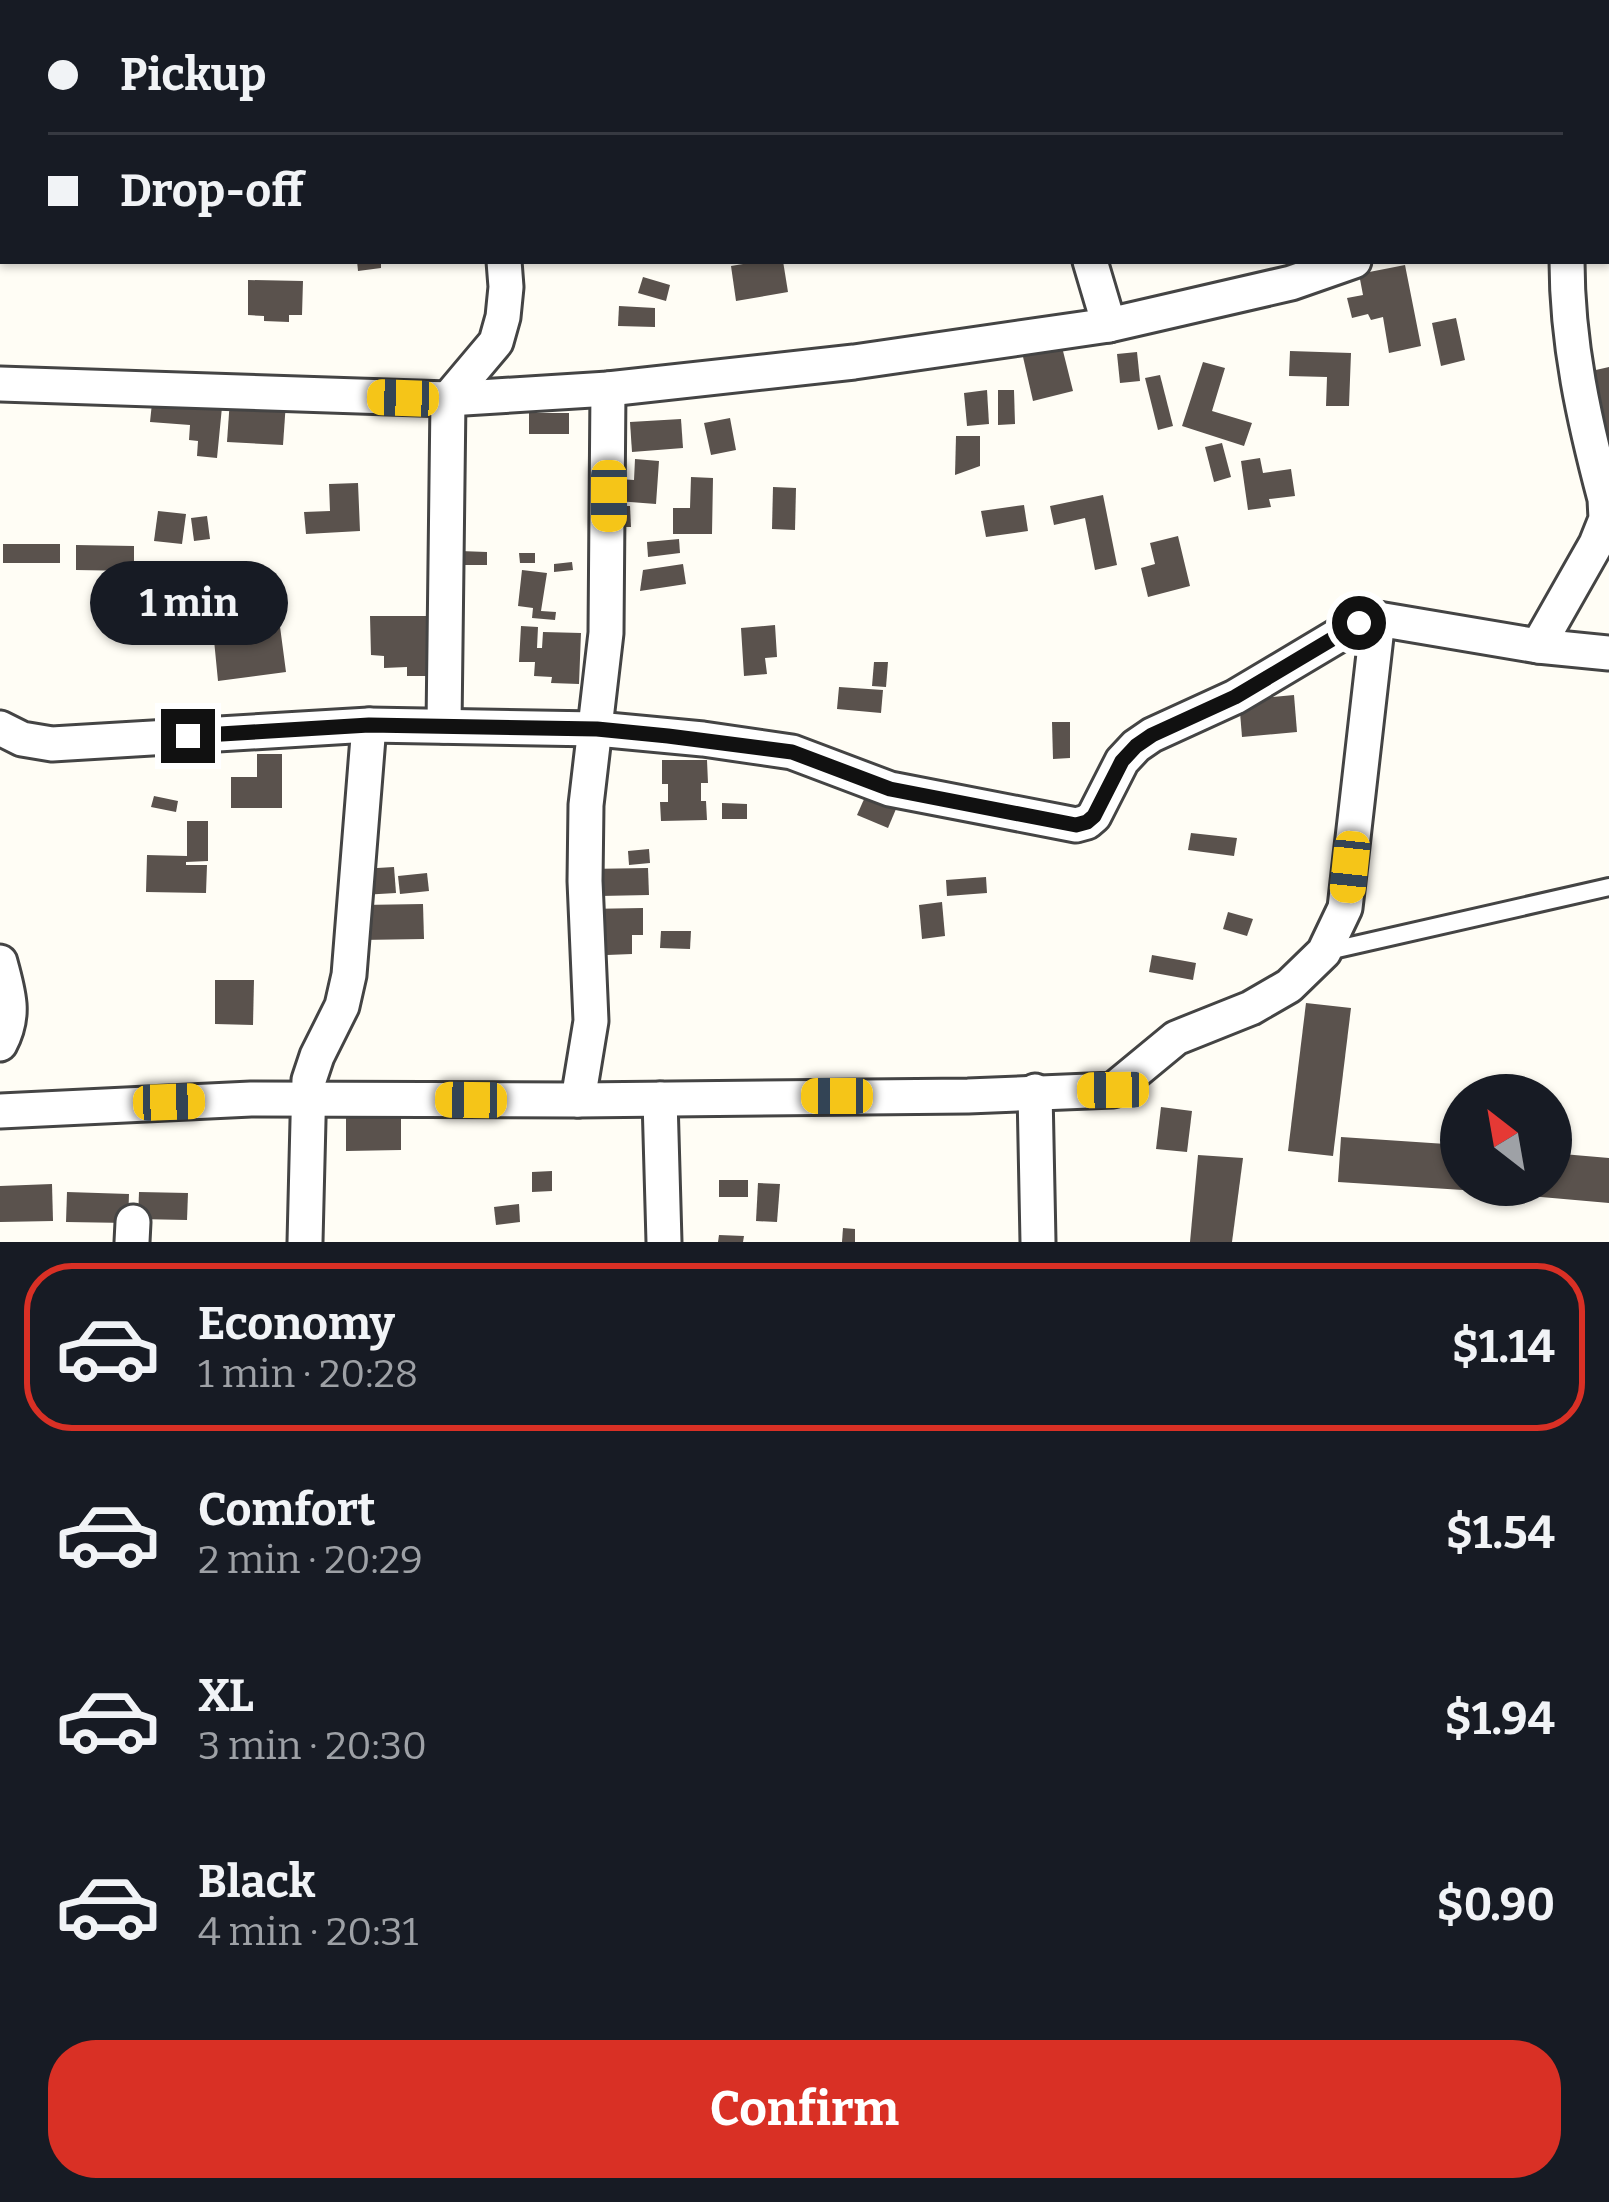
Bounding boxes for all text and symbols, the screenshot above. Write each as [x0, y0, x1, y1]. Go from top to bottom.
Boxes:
text: Pickup [120, 48, 266, 102]
text: Drop-off [120, 164, 304, 218]
car [366, 379, 440, 417]
car [591, 460, 627, 532]
callout: 1 min [89, 562, 287, 646]
text: 1 min [140, 580, 238, 626]
route start [1332, 596, 1386, 650]
route end [161, 709, 215, 763]
car [1328, 829, 1372, 905]
car [1077, 1071, 1149, 1109]
north arrow [1440, 1074, 1572, 1206]
map controls [1440, 1074, 1572, 1206]
car [801, 1078, 873, 1114]
car [435, 1081, 507, 1119]
car [132, 1083, 206, 1121]
icon: car [54, 1293, 162, 1401]
text: Economy [198, 1297, 395, 1351]
text: $1.14 [1452, 1320, 1555, 1374]
text: 1 min · 20:28 [198, 1351, 418, 1397]
icon: car [54, 1479, 162, 1587]
text: Comfort [198, 1483, 376, 1537]
text: $1.54 [1446, 1506, 1555, 1560]
text: 2 min · 20:29 [198, 1537, 423, 1583]
icon: car [54, 1665, 162, 1773]
text: XL [198, 1669, 254, 1723]
text: $1.94 [1445, 1692, 1555, 1746]
text: 3 min · 20:30 [198, 1723, 427, 1769]
icon: car [54, 1851, 162, 1959]
text: Black [198, 1855, 315, 1909]
text: $0.90 [1436, 1878, 1555, 1932]
text: 4 min · 20:31 [198, 1909, 418, 1955]
button: Confirm [48, 2040, 1561, 2178]

